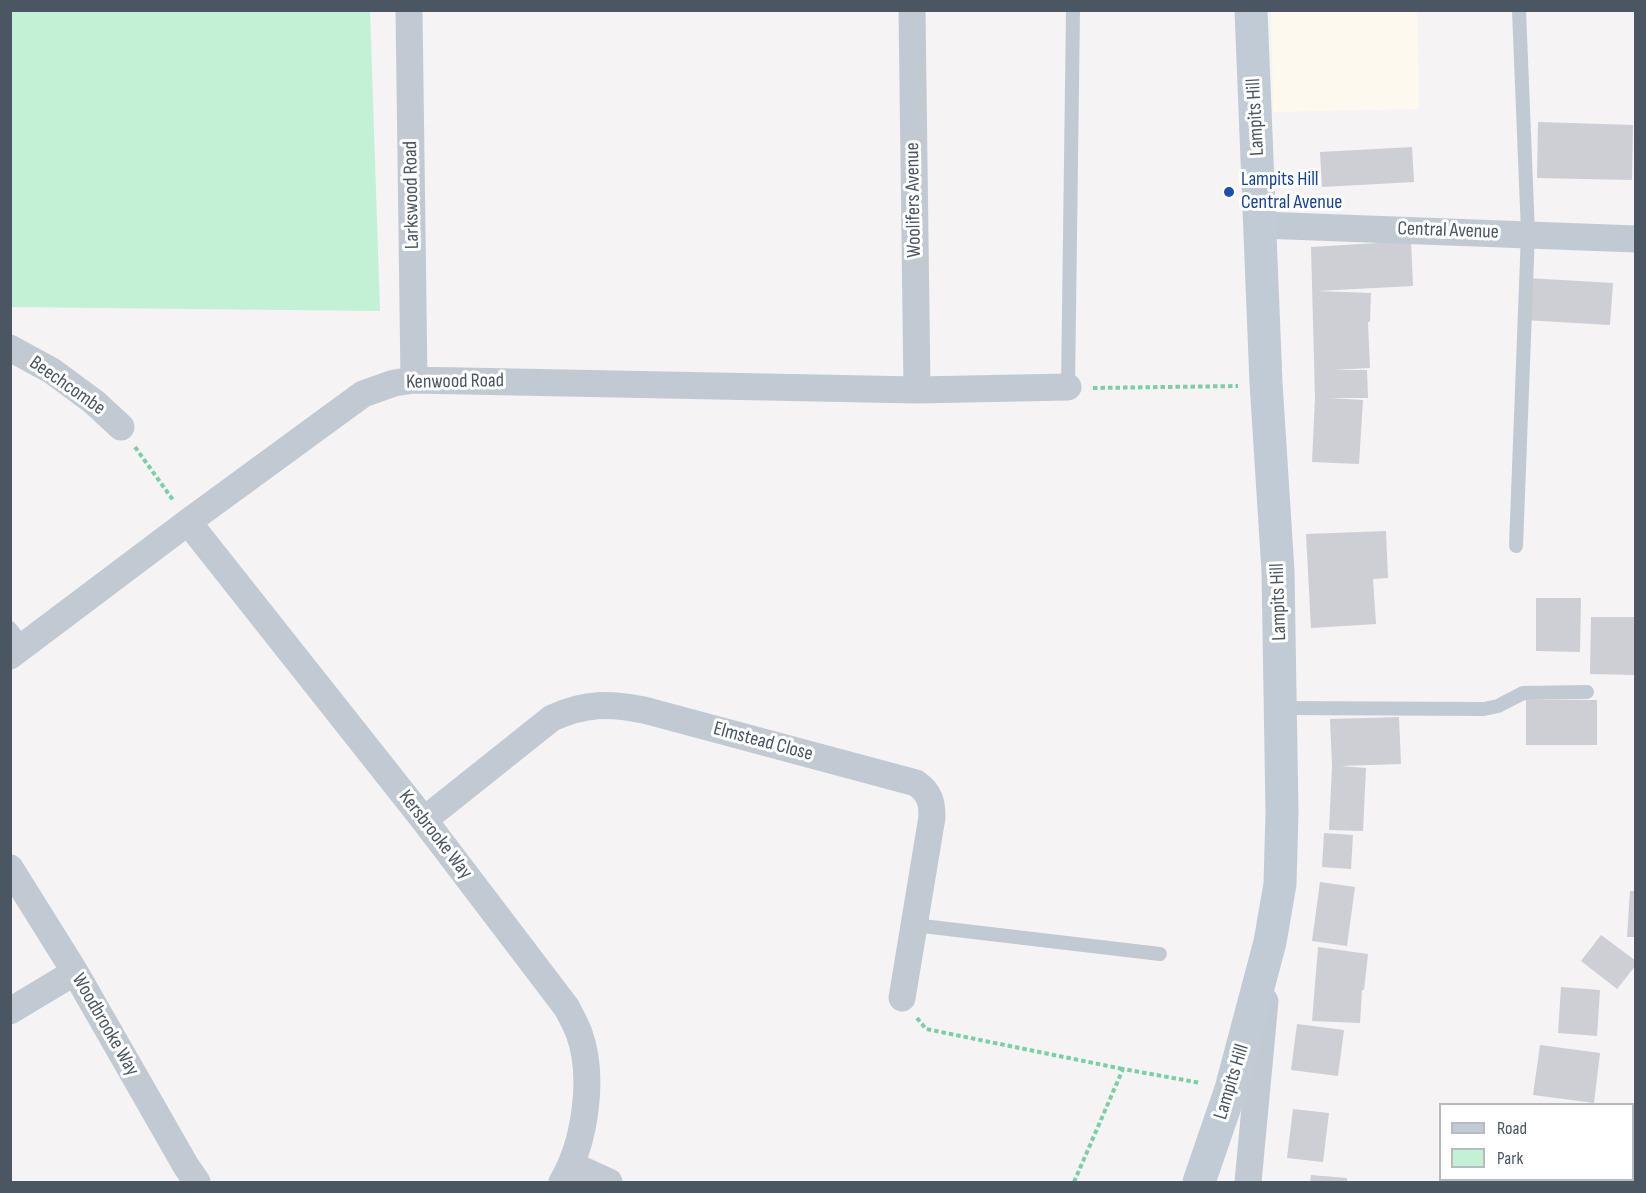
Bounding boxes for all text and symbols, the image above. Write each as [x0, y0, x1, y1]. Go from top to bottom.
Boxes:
street label: Lampits Hill [1242, 78, 1270, 156]
street label: Larkswood Road [399, 141, 425, 249]
street label: Woolifers Avenue [901, 142, 927, 258]
place label: Lampits Hill Central Avenue [1241, 168, 1342, 215]
marker: Lampits Hill Central Avenue [1222, 185, 1236, 199]
street label: Central Avenue [1397, 217, 1499, 245]
street label: Beechcombe [25, 351, 109, 421]
street label: Kenwood Road [406, 369, 504, 395]
street label: Lampits Hill [1266, 563, 1292, 641]
street label: Elmstead Close [711, 717, 815, 767]
street label: Kersbrooke Way [393, 786, 477, 884]
street label: Woodbrooke Way [66, 970, 144, 1080]
street label: Lampits Hill [1209, 1041, 1255, 1123]
legend [1439, 1103, 1634, 1181]
text: Road [1497, 1118, 1527, 1139]
text: Park [1497, 1148, 1523, 1169]

